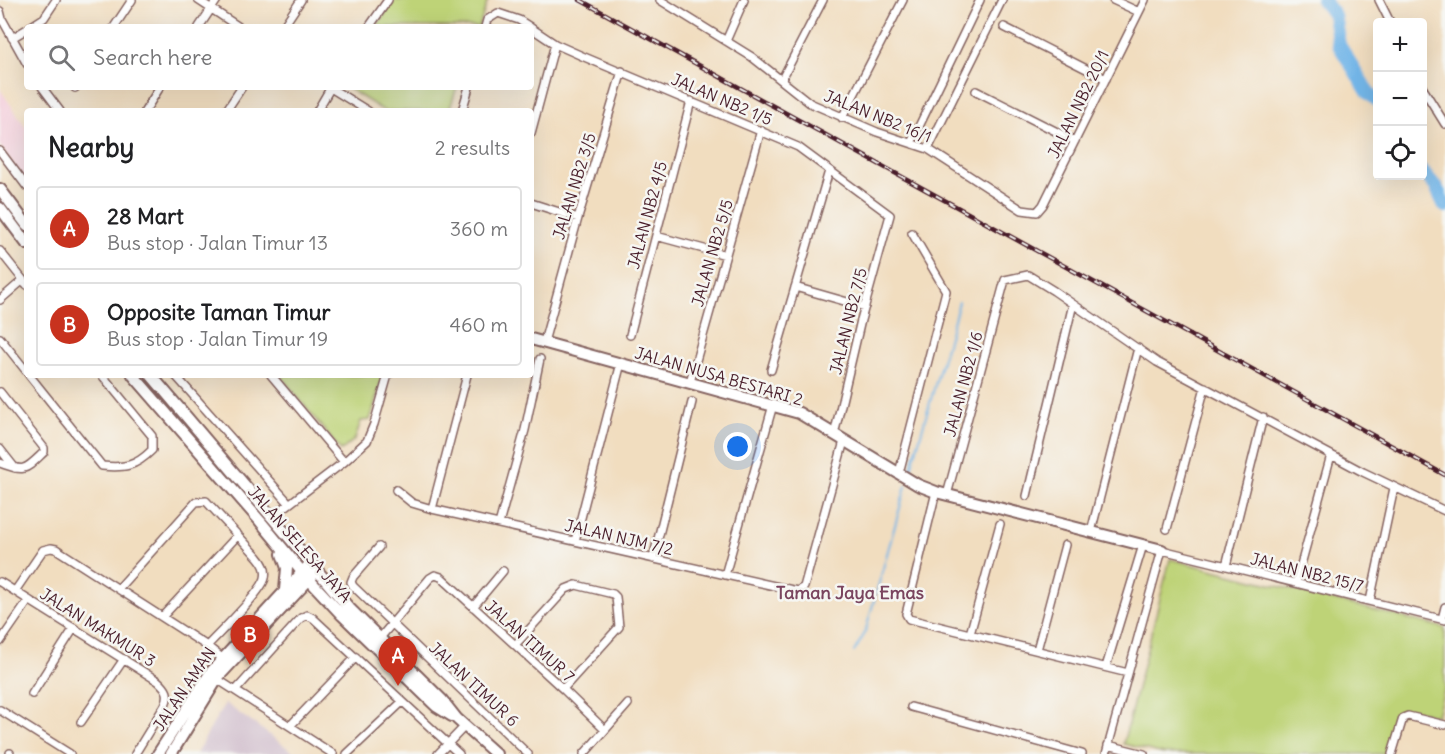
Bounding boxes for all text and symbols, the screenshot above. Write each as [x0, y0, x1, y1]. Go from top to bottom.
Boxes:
map controls [1373, 18, 1427, 180]
button: + [1373, 18, 1427, 72]
search box [24, 24, 534, 90]
icon: search [45, 41, 78, 74]
text: Search here [93, 43, 212, 71]
street label: JALAN NB2 20/1 [1043, 47, 1113, 161]
street label: JALAN NB2 1/5 [668, 69, 776, 129]
button: − [1373, 72, 1427, 126]
street label: JALAN NB2 16/1 [821, 85, 935, 147]
button: locate [1373, 126, 1427, 180]
street label: JALAN NB2 3/5 [548, 130, 600, 242]
text: Nearby [48, 131, 134, 164]
text: 2 results [435, 135, 510, 160]
street label: JALAN NB2 4/5 [623, 159, 671, 271]
street label: JALAN NB2 5/5 [687, 197, 737, 309]
text: 28 Mart [107, 202, 184, 230]
text: A [63, 216, 76, 241]
text: 360 m [450, 216, 508, 241]
text: Bus stop · Jalan Timur 13 [107, 230, 328, 255]
street label: JALAN NB2 7/5 [825, 266, 871, 376]
text: Opposite Taman Timur [107, 298, 331, 326]
text: B [63, 312, 76, 337]
text: 460 m [449, 312, 508, 337]
text: Bus stop · Jalan Timur 19 [107, 326, 328, 351]
street label: JALAN NB2 1/6 [939, 329, 987, 439]
street label: JALAN NUSA BESTARI 2 [633, 342, 805, 410]
your location [723, 432, 752, 461]
street label: JALAN SELESA JAYA [244, 482, 356, 606]
street label: JALAN NJM 7/2 [563, 515, 675, 559]
street label: JALAN NB2 15/7 [1248, 548, 1366, 596]
district label: Taman Jaya Emas [776, 581, 924, 604]
street label: JALAN MAKMUR 3 [37, 583, 159, 671]
street label: JALAN TIMUR 7 [481, 596, 579, 686]
pin: B [230, 616, 270, 665]
pin: A [378, 636, 418, 686]
street label: JALAN TIMUR 6 [425, 638, 523, 730]
street label: JALAN AMAN [149, 643, 219, 735]

